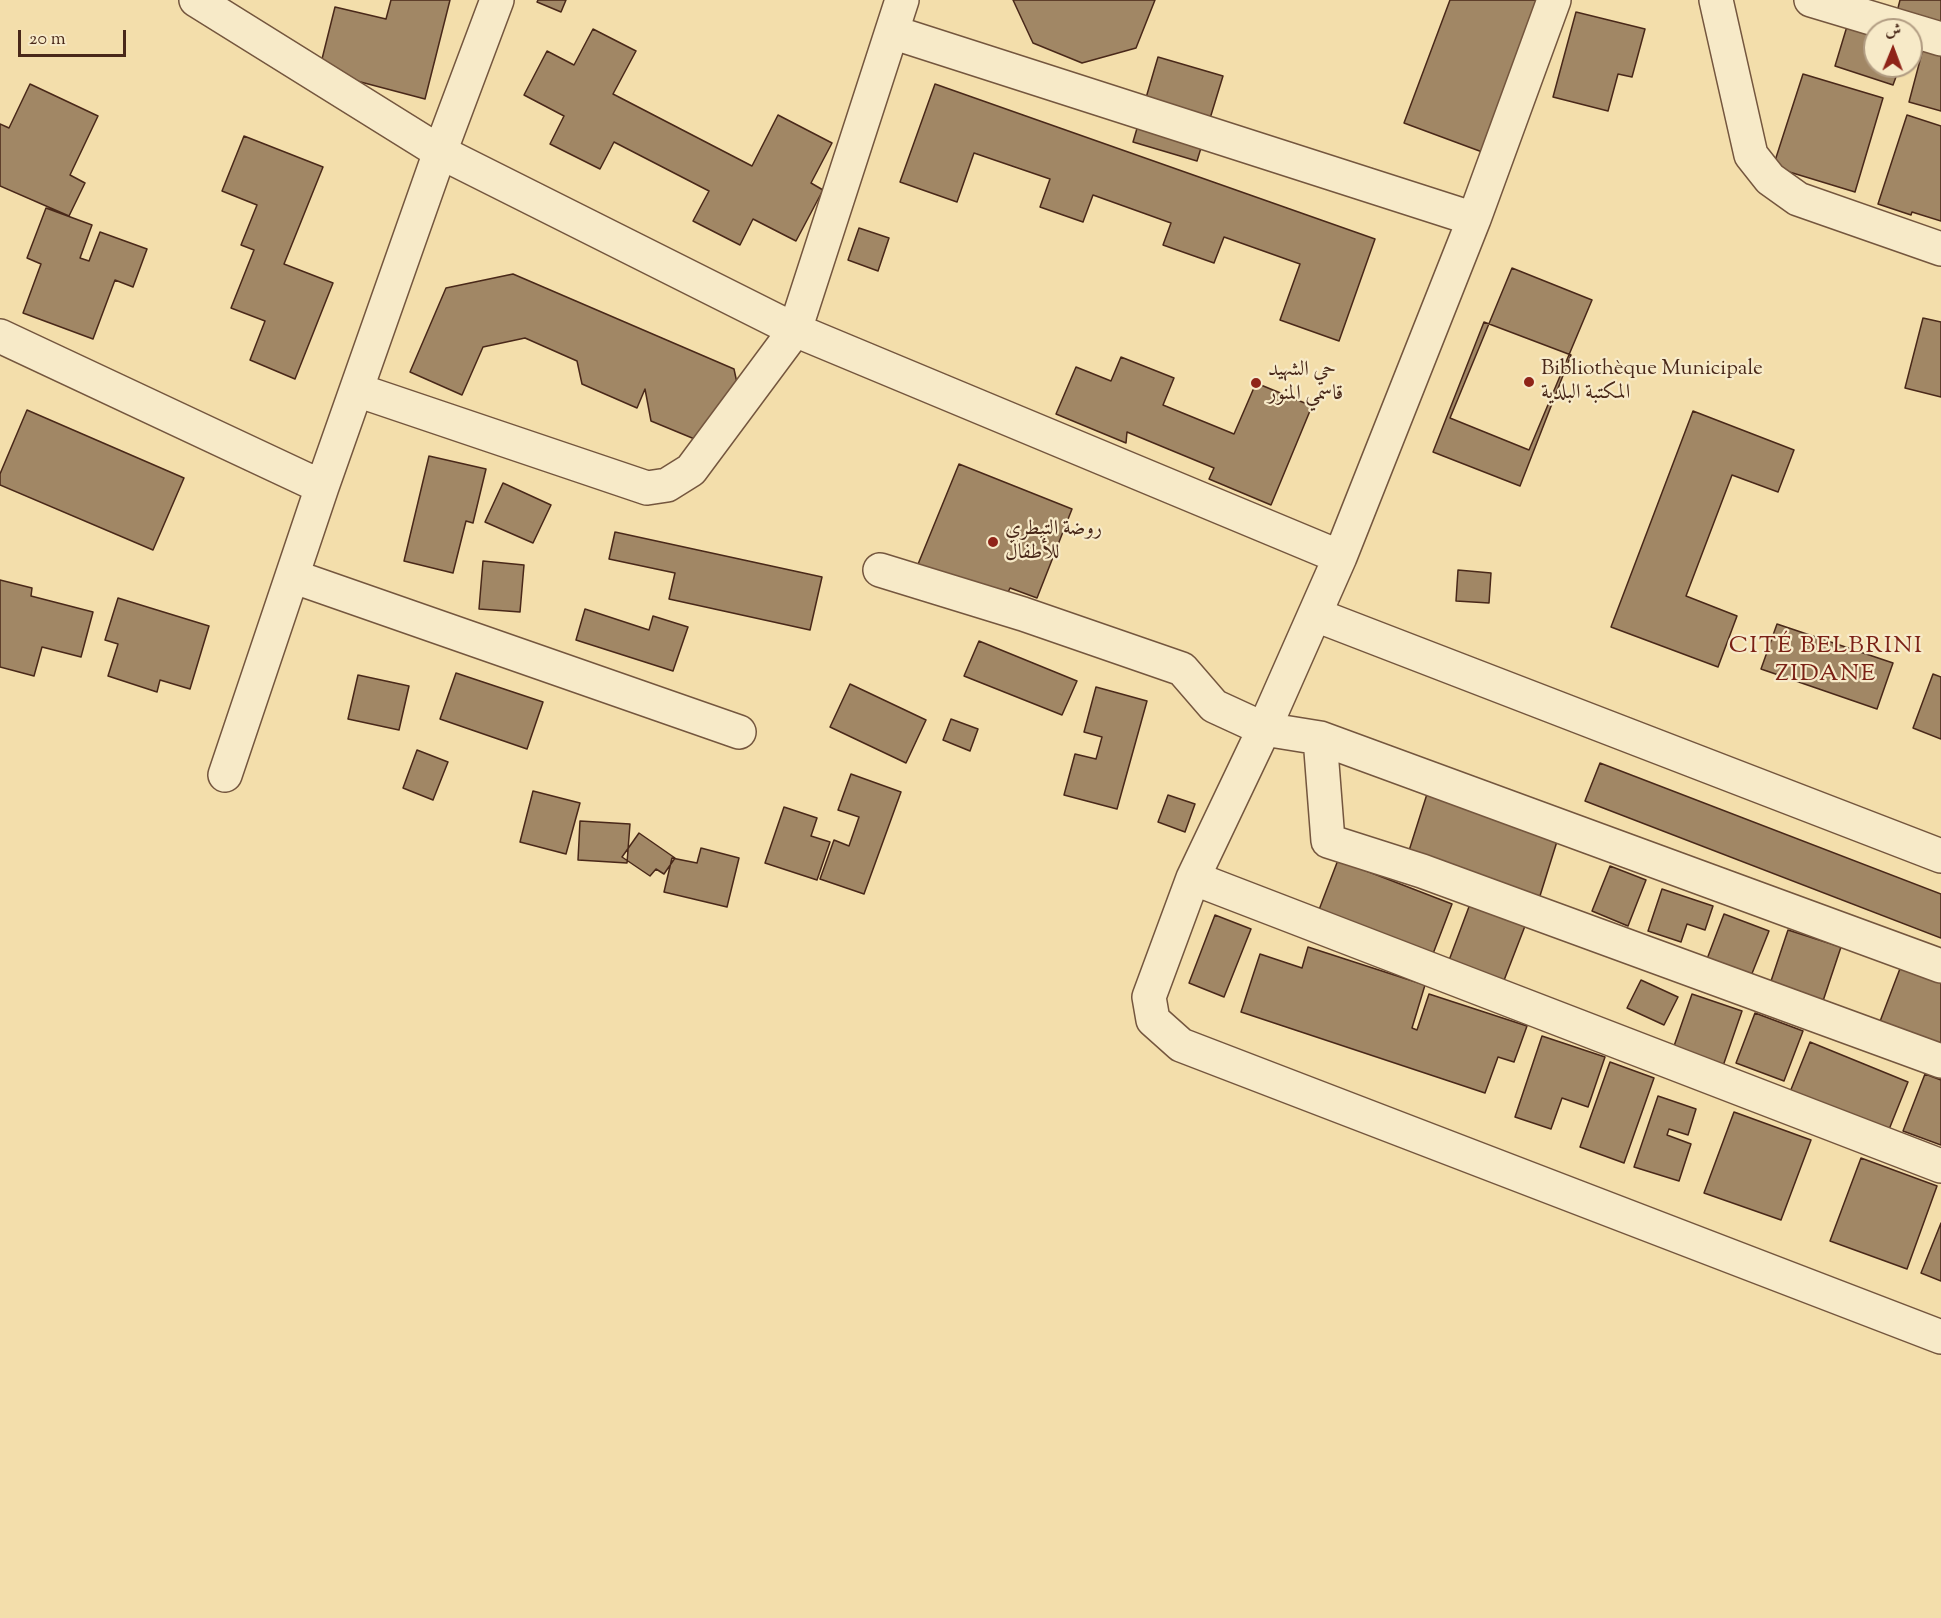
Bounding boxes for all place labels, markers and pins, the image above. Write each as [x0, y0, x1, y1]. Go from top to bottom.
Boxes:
place label: Bibliothèque Municipale المكتبة البلدية [1541, 357, 1763, 407]
place label: حي الشهيد قاسمي المنور [1268, 358, 1343, 408]
marker: Bibliothèque Municipale المكتبة البلدية [1522, 375, 1536, 389]
marker: حي الشهيد قاسمي المنور [1249, 376, 1263, 390]
place label: روضة التيطري للأطفال [1005, 517, 1102, 567]
marker: روضة التيطري للأطفال [986, 535, 1000, 549]

